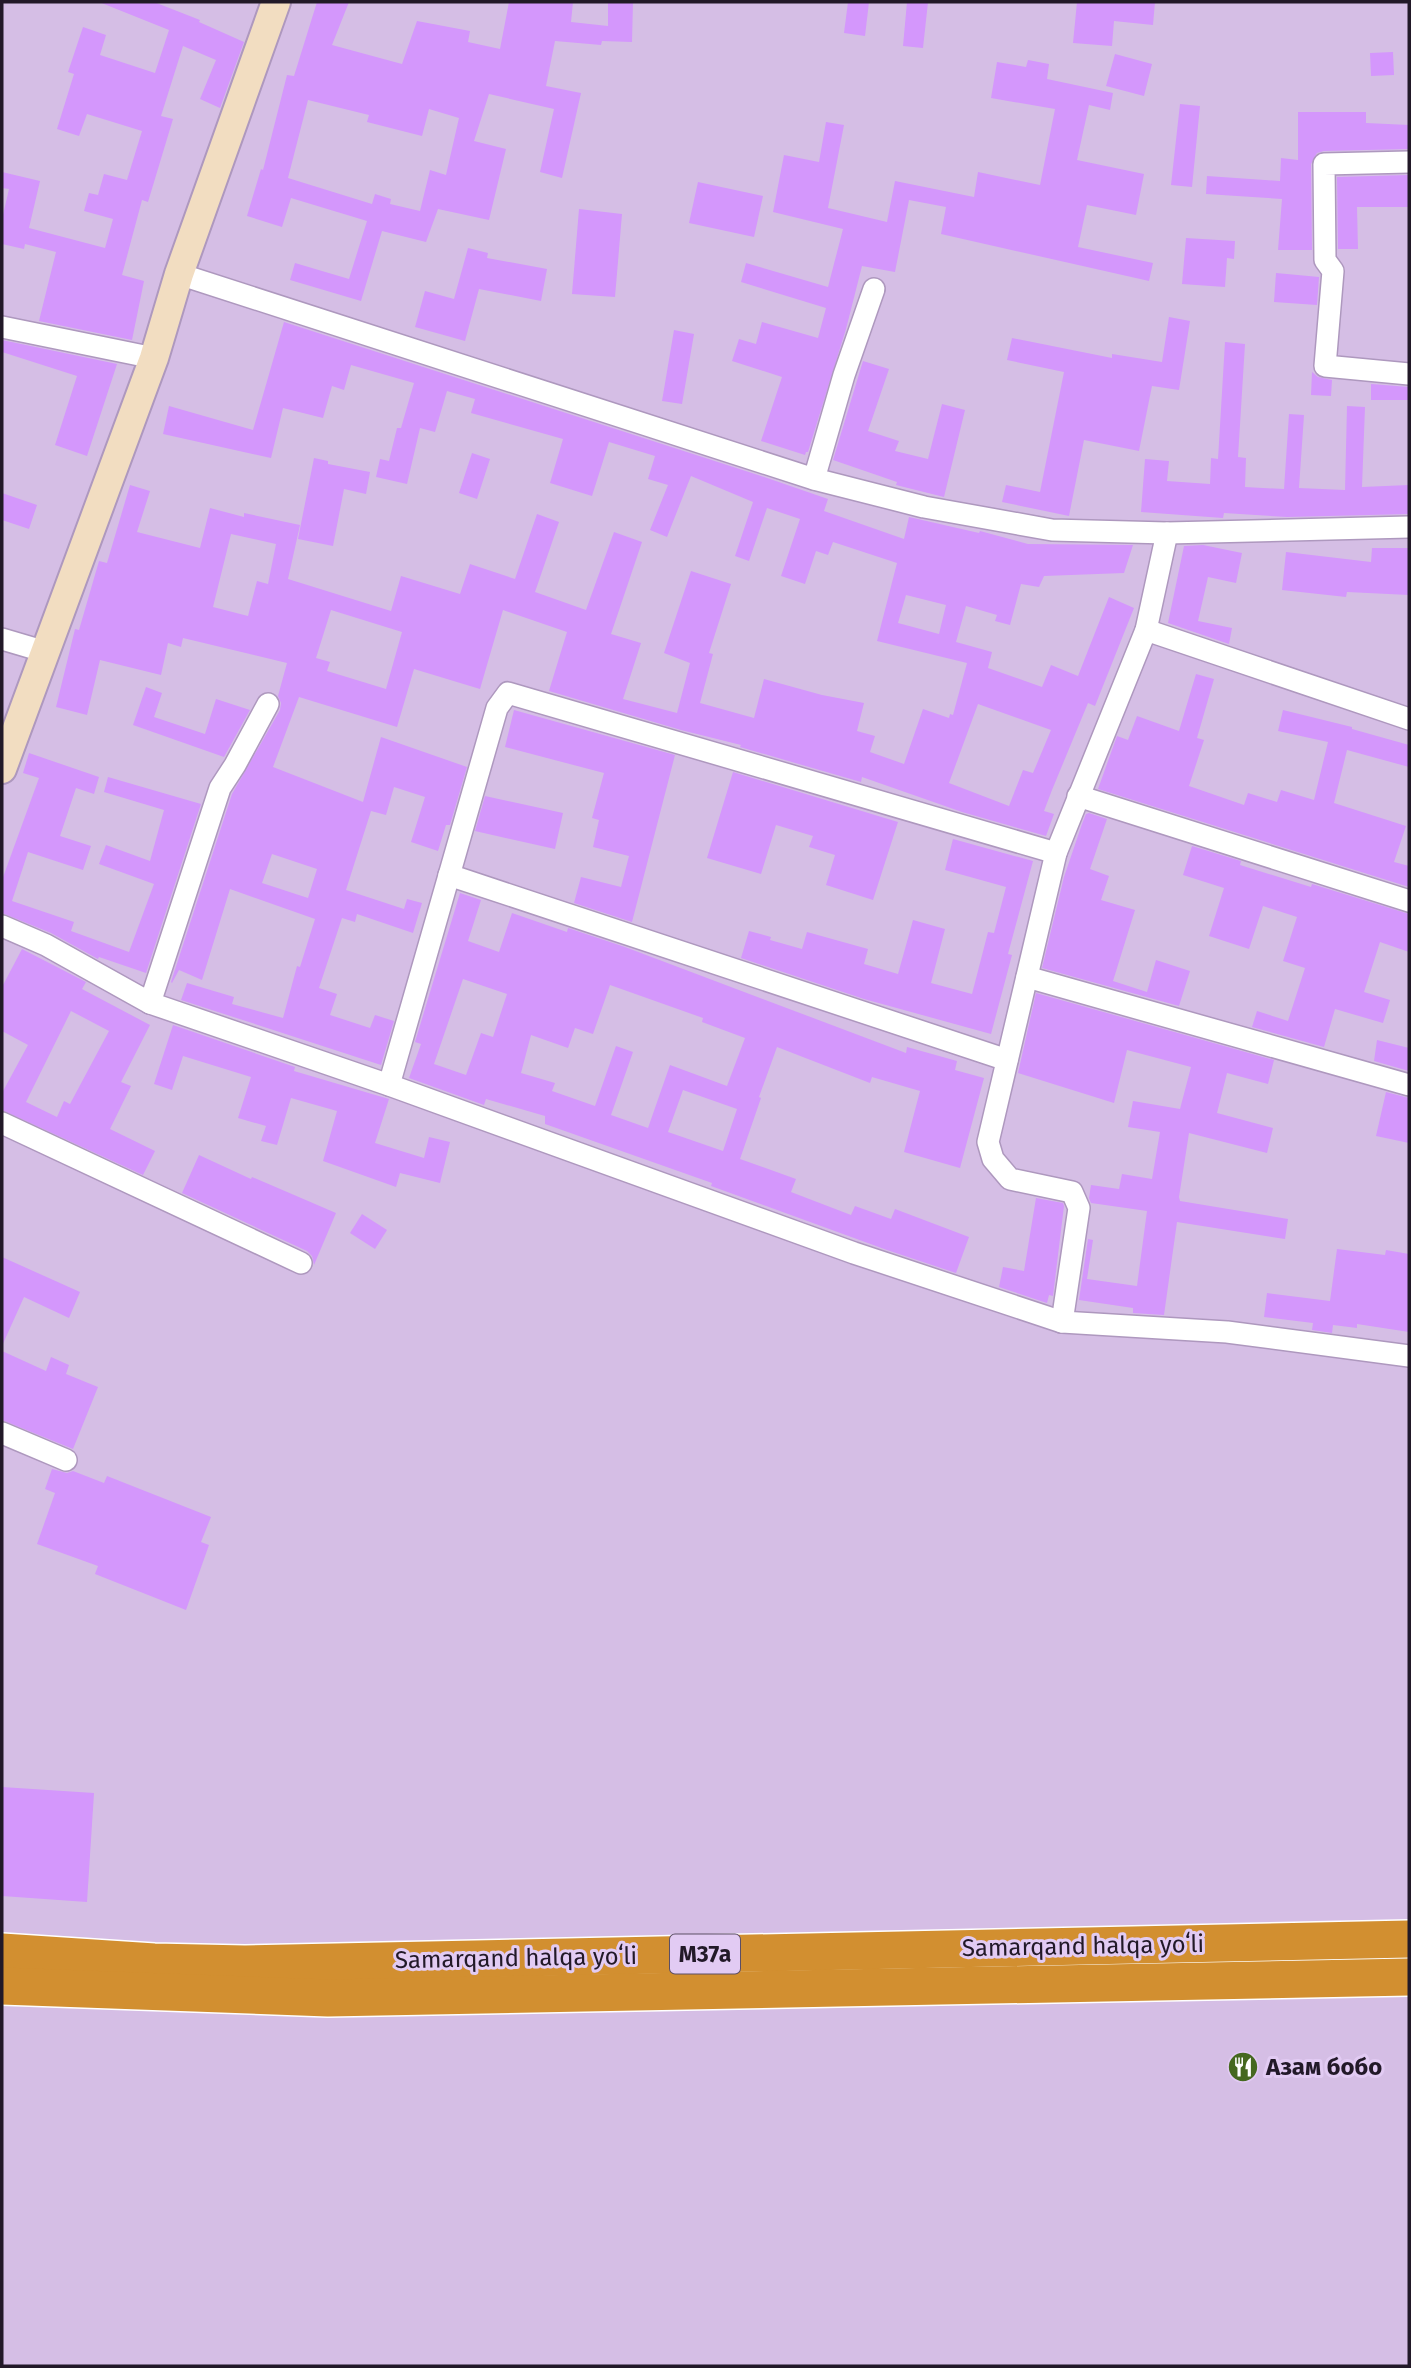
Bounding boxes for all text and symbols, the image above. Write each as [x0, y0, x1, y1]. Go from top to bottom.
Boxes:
street label: Samarqand halqa yoʻli [962, 1930, 1204, 1962]
road number: M37a [670, 1935, 740, 1974]
street label: Samarqand halqa yoʻli [395, 1942, 637, 1974]
restaurant icon: Азам бобо [1226, 2050, 1260, 2084]
place label: Азам бобо [1265, 2053, 1382, 2081]

